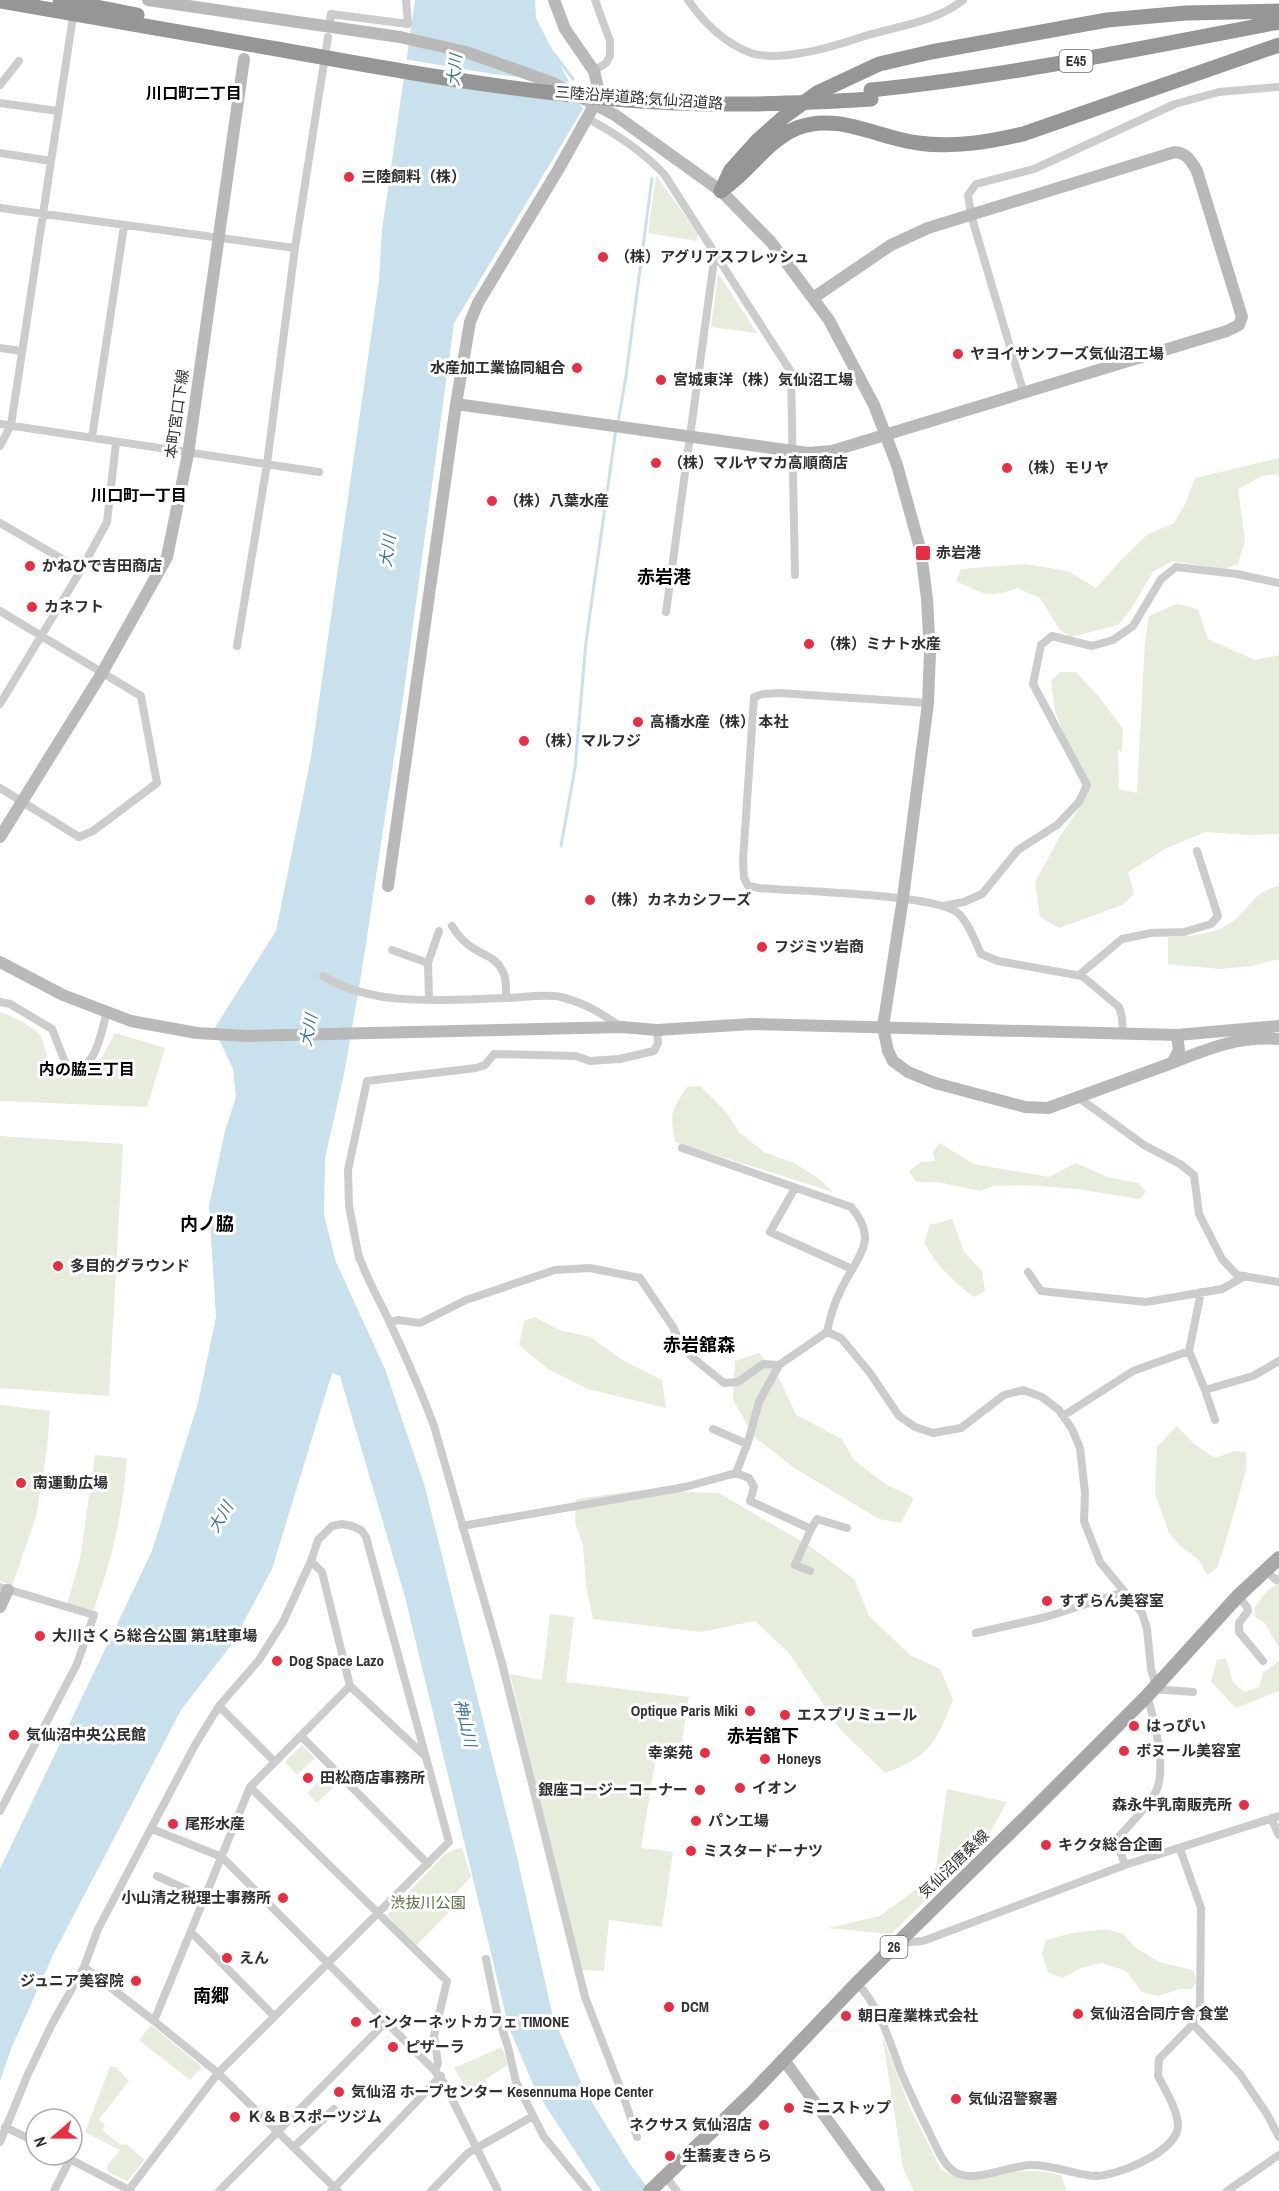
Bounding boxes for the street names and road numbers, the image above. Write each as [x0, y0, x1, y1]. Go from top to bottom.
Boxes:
road number: E45 [1060, 50, 1092, 72]
street label: 三陸沿岸道路;気仙沼道路 [554, 81, 724, 114]
street label: 本町宮口下線 [160, 368, 193, 460]
street label: 気仙沼唐桑線 [914, 1825, 993, 1902]
road number: 26 [880, 1936, 908, 1958]

